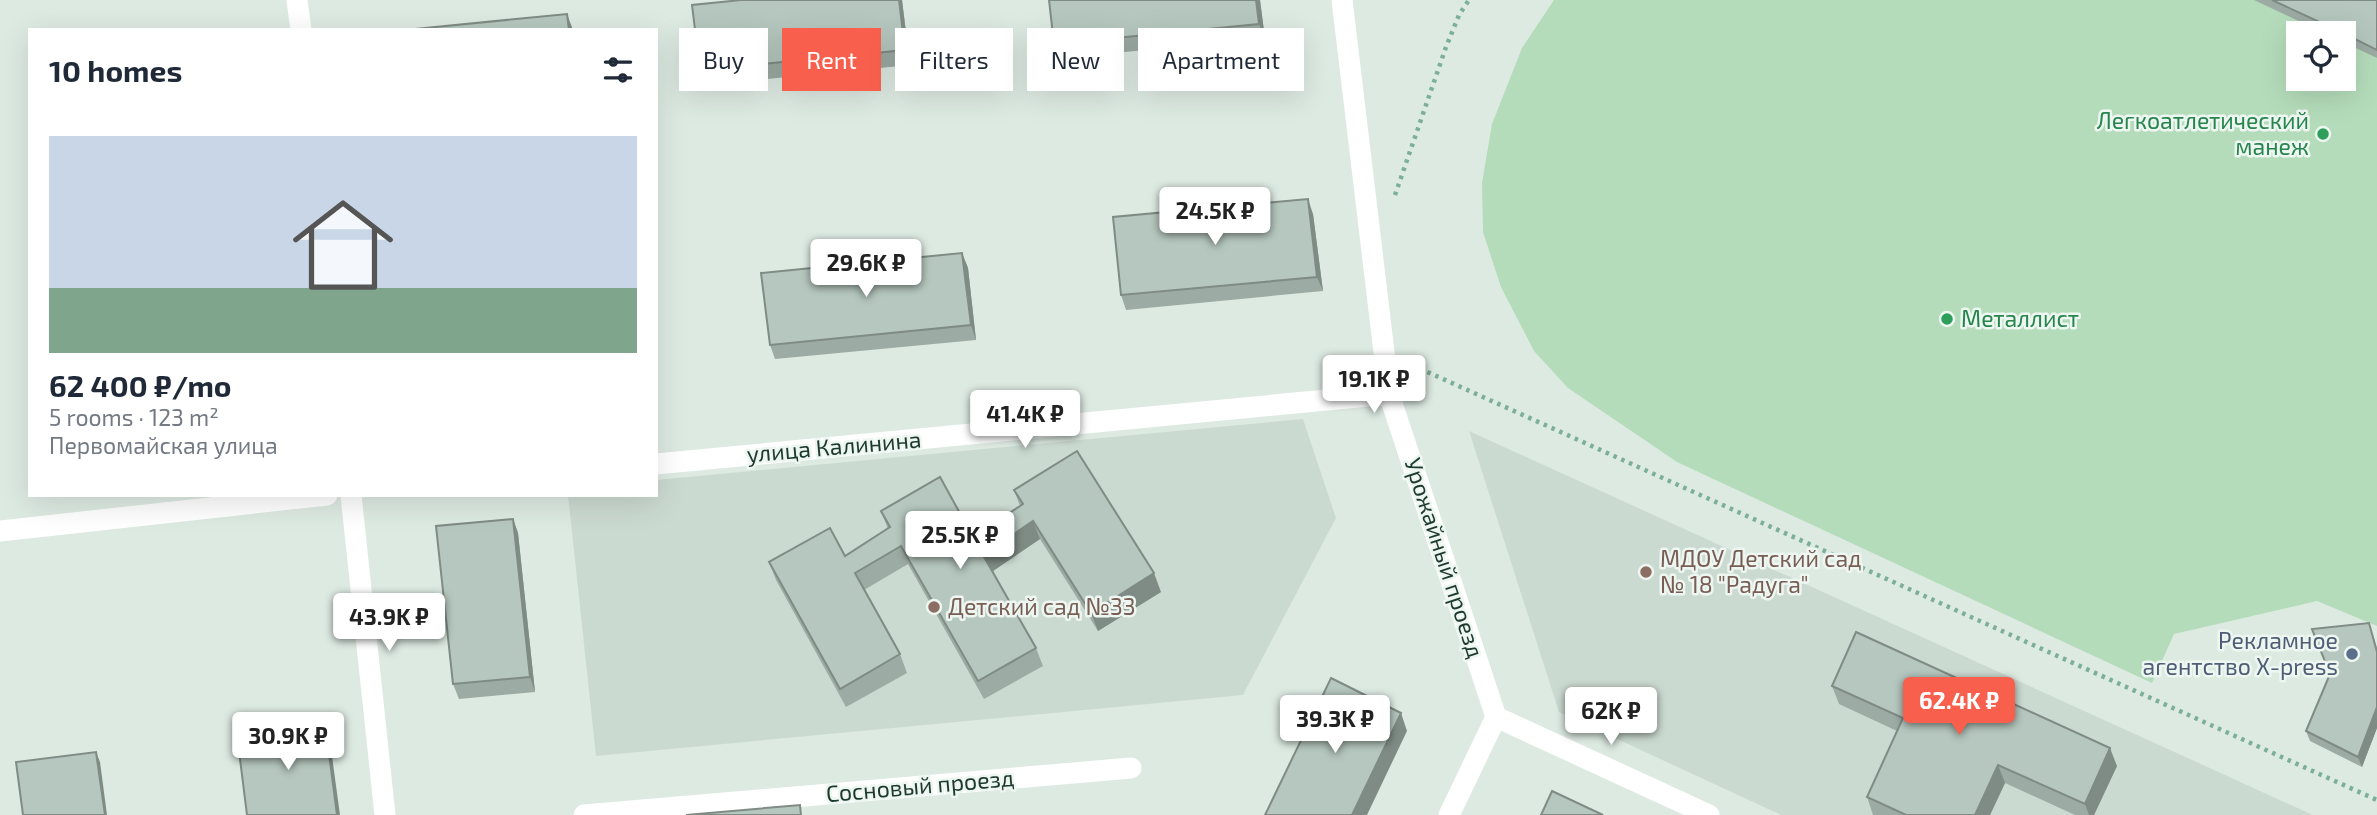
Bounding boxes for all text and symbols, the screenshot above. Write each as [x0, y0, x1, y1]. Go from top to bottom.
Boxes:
map controls [2286, 21, 2356, 91]
button: locate [2286, 21, 2356, 91]
chip: Buy [679, 28, 768, 91]
chip: Rent [782, 28, 881, 91]
chip: Filters [895, 28, 1013, 91]
chip: New [1027, 28, 1124, 91]
chip: Apartment [1138, 28, 1304, 91]
icon: filters [599, 51, 637, 89]
text: 10 homes [49, 52, 182, 88]
place label: Легкоатлетический манеж [2097, 106, 2309, 160]
marker: Легкоатлетический манеж [2315, 126, 2331, 142]
icon: home [280, 182, 406, 308]
pin: 24.5K ₽ [1150, 188, 1280, 247]
text: 24.5K ₽ [1175, 196, 1255, 224]
pin: 29.6K ₽ [801, 240, 931, 299]
text: 29.6K ₽ [826, 248, 906, 276]
place label: Металлист [1961, 304, 2079, 332]
marker: Металлист [1939, 311, 1955, 327]
pin: 19.1K ₽ [1309, 356, 1439, 415]
text: 19.1K ₽ [1339, 364, 1409, 392]
text: 62 400 ₽/mo [49, 367, 232, 403]
pin: 41.4K ₽ [960, 391, 1090, 450]
text: 41.4K ₽ [986, 399, 1064, 427]
text: 5 rooms · 123 m² [49, 403, 219, 431]
street label: улица Калинина [745, 424, 923, 469]
text: Первомайская улица [49, 431, 278, 459]
street label: Урожайный проезд [1399, 454, 1491, 661]
pin: 25.5K ₽ [895, 512, 1025, 571]
text: 25.5K ₽ [921, 520, 999, 548]
place label: МДОУ Детский сад № 18 "Радуга" [1660, 544, 1862, 599]
marker: МДОУ Детский сад № 18 "Радуга" [1638, 564, 1654, 580]
place label: Детский сад №33 [948, 592, 1136, 620]
pin: 43.9K ₽ [324, 594, 454, 653]
marker: Детский сад №33 [926, 599, 942, 615]
text: 43.9K ₽ [349, 602, 429, 630]
place label: Рекламное агентство X-press [2142, 626, 2338, 680]
marker: Рекламное агентство X-press [2344, 646, 2360, 662]
pin: 62.4K ₽ [1894, 678, 2024, 737]
text: 62.4K ₽ [1919, 686, 1999, 714]
pin: 62K ₽ [1562, 688, 1660, 747]
pin: 39.3K ₽ [1270, 696, 1400, 755]
text: 62K ₽ [1581, 696, 1641, 724]
text: 39.3K ₽ [1296, 704, 1374, 732]
pin: 30.9K ₽ [223, 712, 353, 772]
text: 30.9K ₽ [248, 721, 328, 749]
street label: Сосновый проезд [825, 763, 1015, 807]

